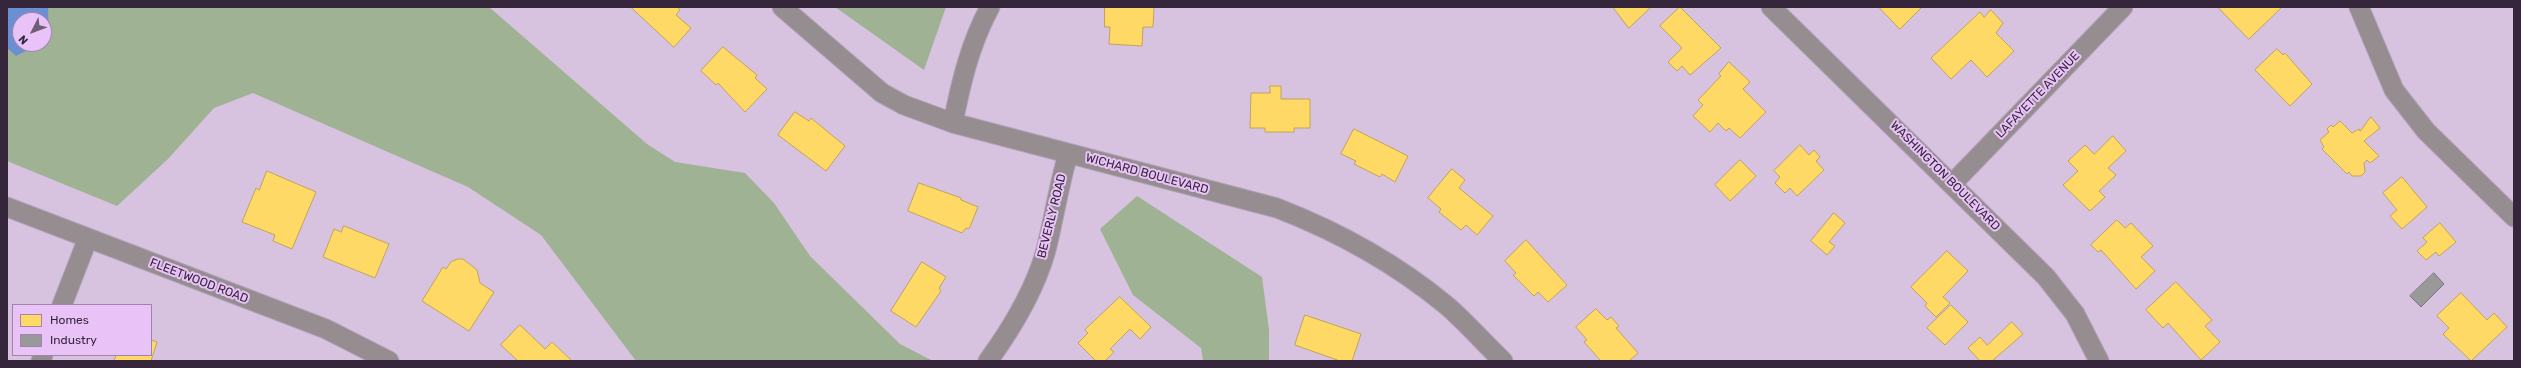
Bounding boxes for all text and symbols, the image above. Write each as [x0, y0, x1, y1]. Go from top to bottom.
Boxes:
north arrow [12, 12, 52, 52]
text: N [16, 32, 31, 47]
street label: LAFAYETTE AVENUE [1993, 49, 2083, 141]
street label: WASHINGTON BOULEVARD [1887, 118, 2003, 234]
street label: WICHARD BOULEVARD [1084, 151, 1210, 197]
street label: BEVERLY ROAD [1035, 172, 1069, 260]
street label: FLEETWOOD ROAD [148, 256, 250, 306]
legend [12, 304, 152, 356]
text: Homes [50, 313, 89, 327]
text: Industry [50, 333, 97, 347]

